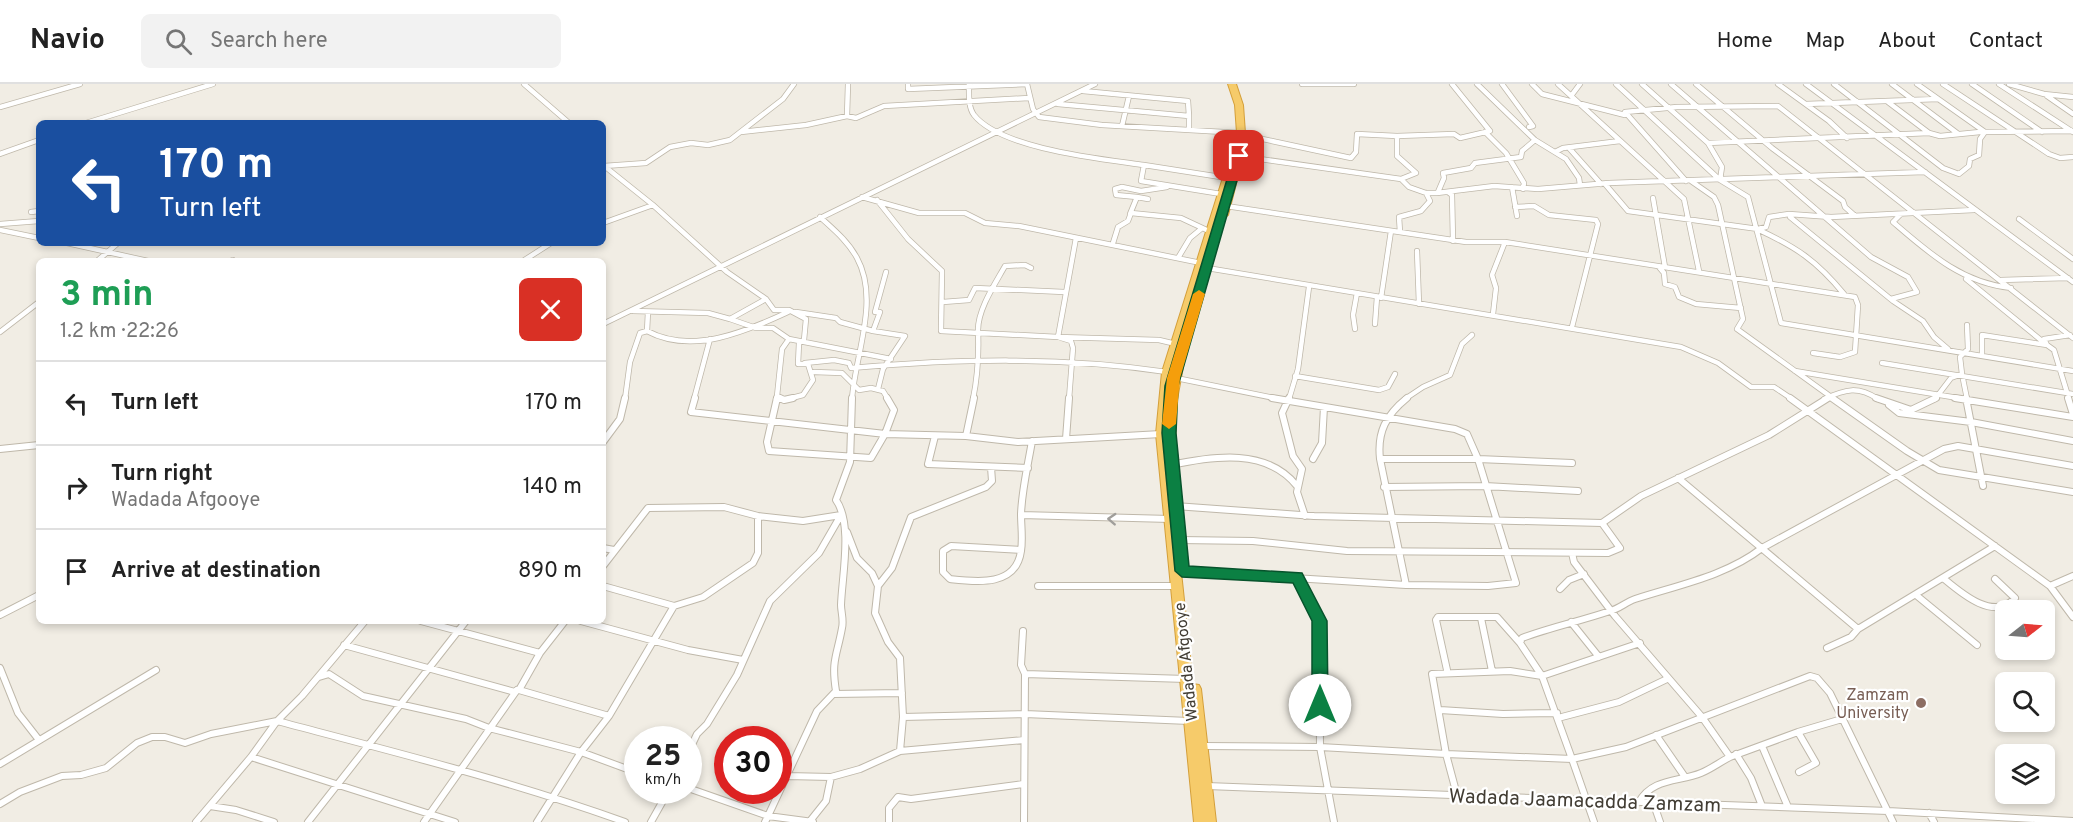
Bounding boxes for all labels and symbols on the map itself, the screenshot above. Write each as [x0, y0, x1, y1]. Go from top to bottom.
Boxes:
pin [1213, 130, 1264, 181]
one-way arrow [1107, 512, 1116, 525]
north arrow [1995, 600, 2055, 660]
street label: Wadada Afgooye [1171, 601, 1203, 722]
position arrow [1288, 673, 1352, 737]
place label: Zamzam University [1836, 686, 1909, 724]
marker: Zamzam University [1914, 696, 1928, 710]
speed limit sign: 30 [714, 726, 792, 804]
street label: Wadada Jaamacadda Zamzam [1448, 784, 1722, 820]

